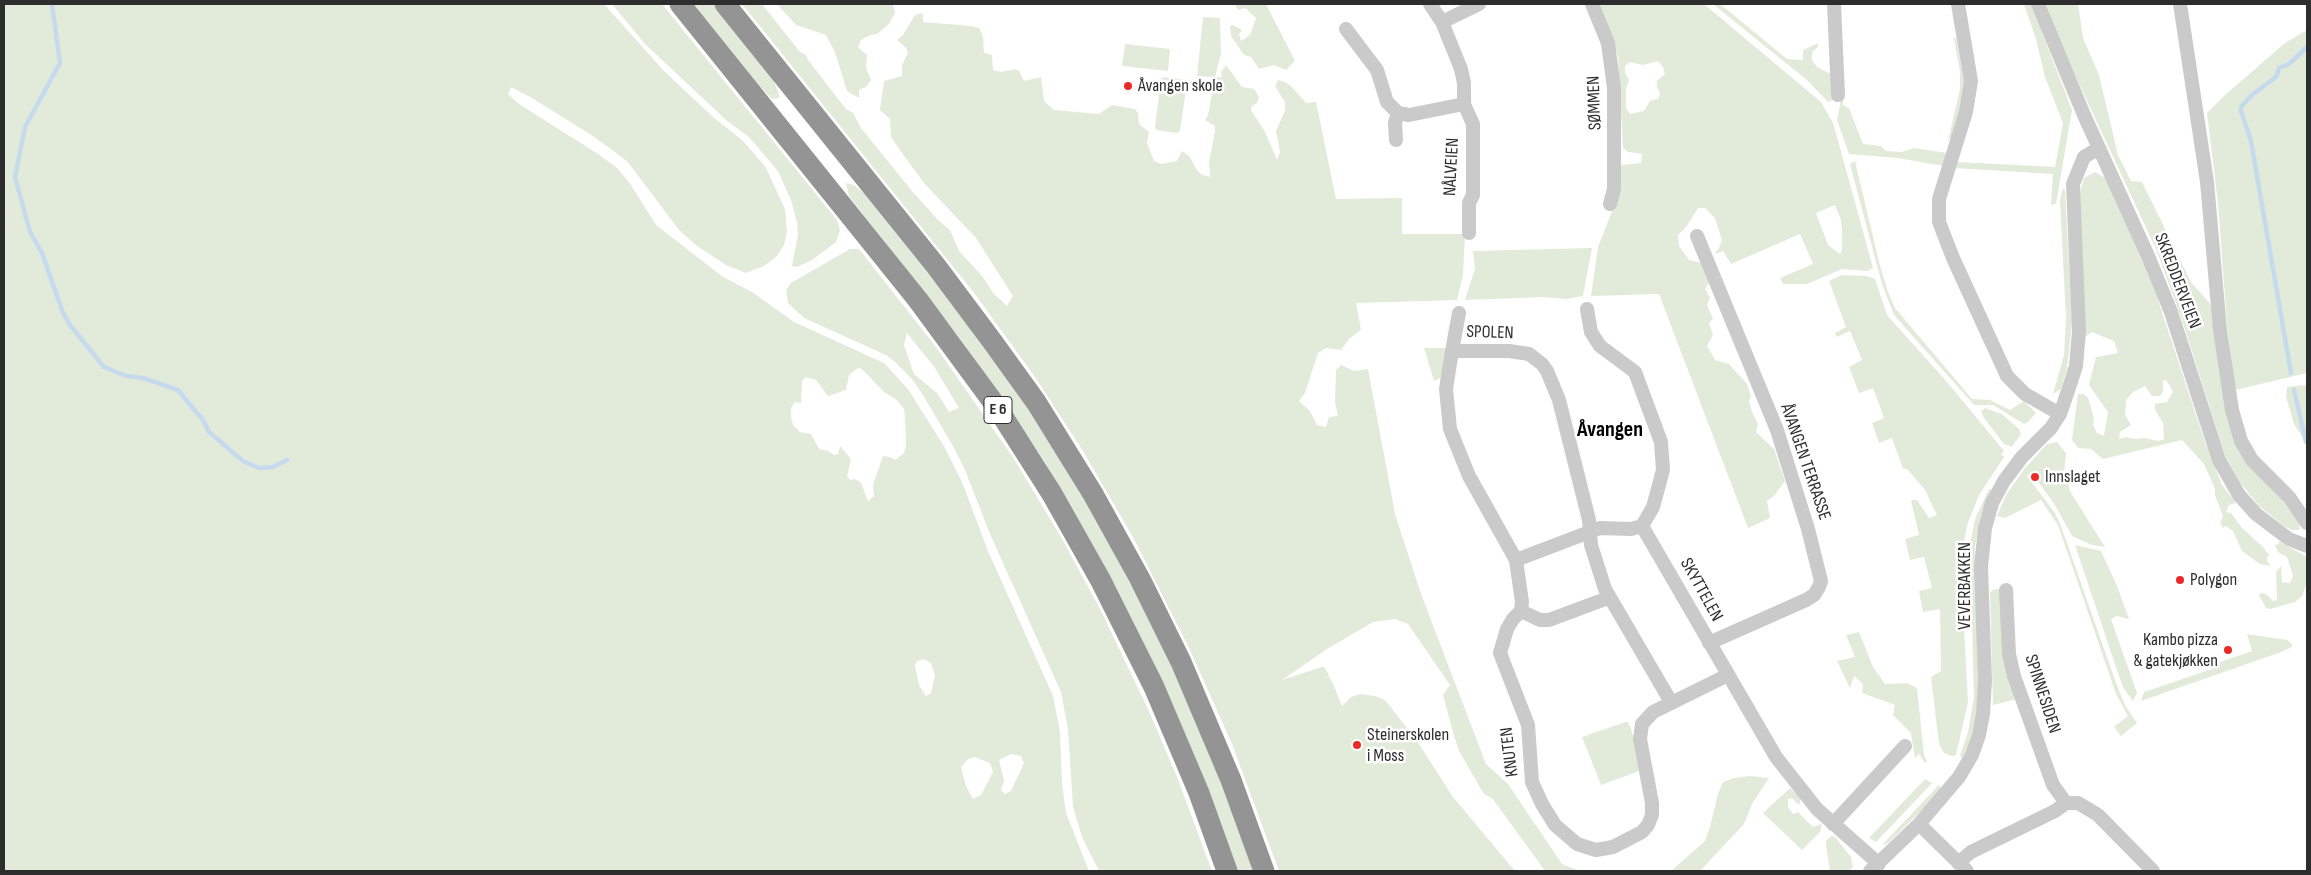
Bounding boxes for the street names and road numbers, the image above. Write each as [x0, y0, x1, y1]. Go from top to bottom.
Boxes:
street label: SØMMEN [1583, 75, 1607, 131]
street label: NÅLVEIEN [1440, 137, 1464, 197]
street label: SKREDDERVEIEN [2149, 230, 2205, 332]
street label: SPOLEN [1466, 321, 1514, 345]
road number: E 6 [984, 396, 1012, 424]
street label: ÅVANGEN TERRASSE [1775, 401, 1835, 523]
street label: VEVERBAKKEN [1954, 542, 1976, 630]
street label: SKYTTELEN [1675, 555, 1727, 625]
street label: SPINNESIDEN [2019, 652, 2065, 736]
street label: KNUTEN [1496, 726, 1524, 778]

